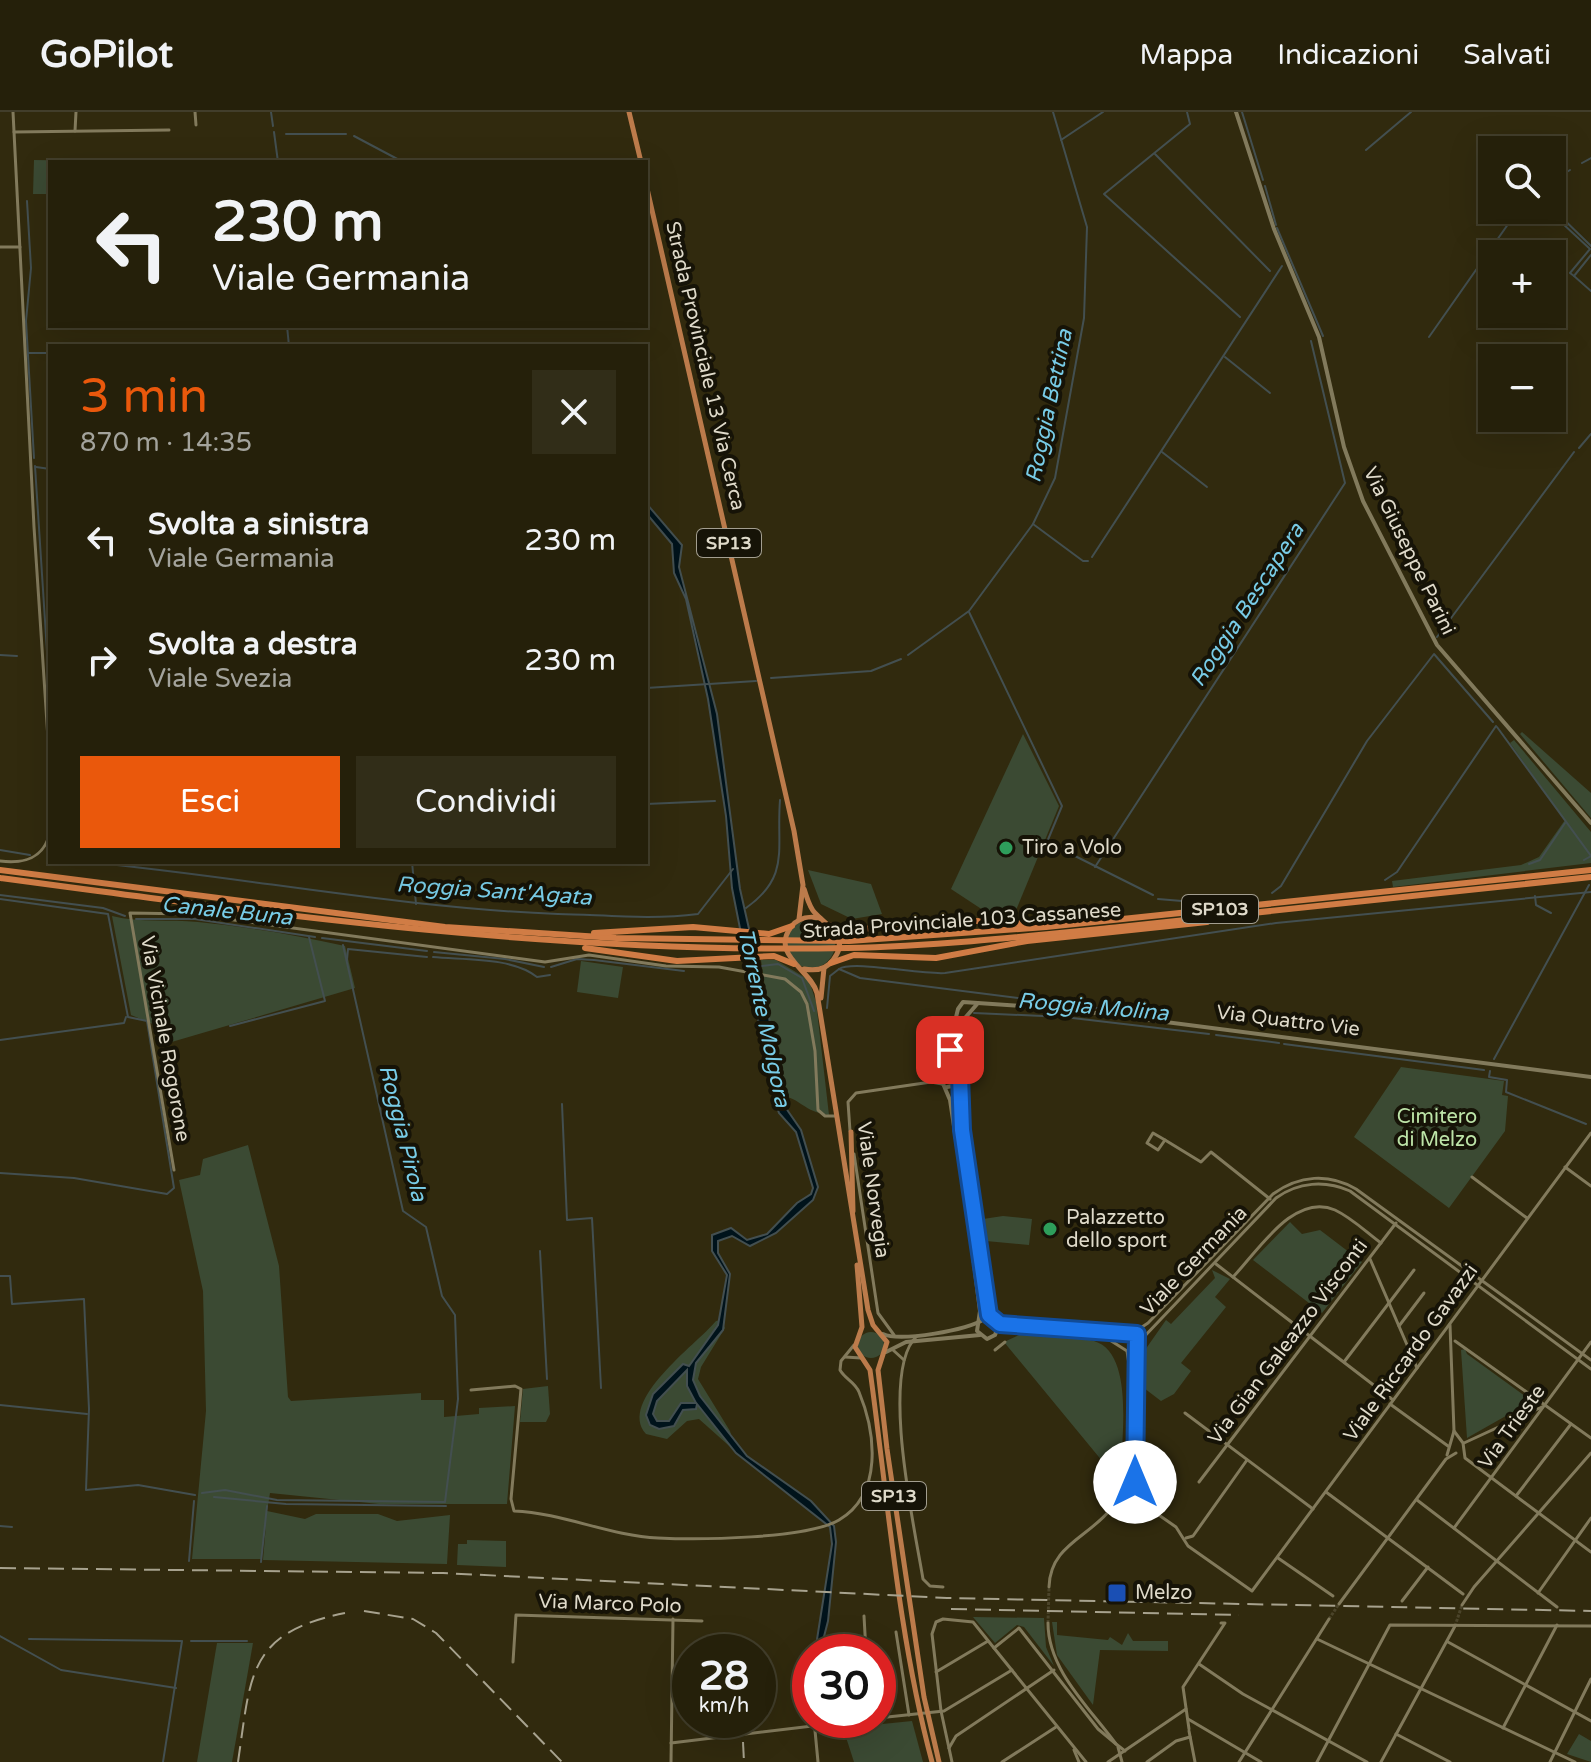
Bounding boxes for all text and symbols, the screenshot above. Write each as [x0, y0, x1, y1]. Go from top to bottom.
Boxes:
text: GoPilot [40, 32, 173, 78]
text: Mappa [1139, 38, 1233, 72]
text: Indicazioni [1277, 38, 1419, 72]
text: Salvati [1463, 38, 1551, 72]
map controls [1478, 136, 1566, 432]
button: search [1478, 136, 1566, 224]
text: 230 m [212, 189, 383, 256]
icon: left [80, 192, 184, 296]
street label: Strada Provinciale 13 Via Cerca [660, 219, 750, 513]
button: + [1478, 240, 1566, 328]
text: Viale Germania [212, 257, 470, 300]
water label: Roggia Bettina [1020, 326, 1078, 485]
button: − [1478, 344, 1566, 432]
text: 3 min [80, 368, 208, 426]
button: close [532, 370, 616, 454]
text: 870 m · 14:35 [80, 427, 252, 458]
street label: Via Giuseppe Parini [1358, 463, 1460, 639]
text: Svolta a sinistra [148, 506, 369, 543]
icon: left [80, 518, 124, 562]
water label: Roggia Bescapera [1184, 518, 1310, 692]
text: 230 m [524, 522, 616, 559]
road number: SP13 [697, 529, 761, 557]
text: Viale Germania [148, 543, 335, 574]
text: Svolta a destra [148, 626, 358, 663]
icon: right [80, 638, 124, 682]
text: 230 m [524, 642, 616, 679]
text: Viale Svezia [148, 663, 292, 694]
button: Esci [80, 756, 340, 848]
button: Condividi [356, 756, 616, 848]
place label: Tiro a Volo [1022, 836, 1122, 860]
marker: Tiro a Volo [997, 839, 1015, 857]
water label: Roggia Sant'Agata [396, 871, 593, 911]
water label: Canale Buna [160, 891, 294, 931]
road number: SP103 [1182, 895, 1258, 923]
street label: Strada Provinciale 103 Cassanese [802, 898, 1122, 944]
water label: Torrente Molgora [732, 926, 796, 1110]
street label: Via Vicinale Rogorone [135, 934, 195, 1144]
water label: Roggia Molina [1016, 987, 1170, 1027]
street label: Via Quattro Vie [1215, 1000, 1361, 1042]
pin [916, 1016, 984, 1084]
icon: arrive [928, 1028, 972, 1072]
water label: Roggia Pirola [373, 1062, 433, 1205]
park label: Cimitero di Melzo [1397, 1105, 1477, 1152]
street label: Viale Norvegia [852, 1120, 894, 1260]
street label: Viale Germania [1136, 1201, 1252, 1321]
place label: Palazzetto dello sport [1066, 1206, 1167, 1253]
marker: Palazzetto dello sport [1041, 1220, 1059, 1238]
street label: Via Gian Galeazzo Visconti [1203, 1235, 1373, 1449]
street label: Viale Riccardo Gavazzi [1339, 1260, 1483, 1446]
street label: Via Trieste [1473, 1380, 1551, 1474]
position arrow [1093, 1440, 1177, 1524]
road number: SP13 [862, 1482, 926, 1510]
place label: Melzo [1135, 1581, 1192, 1605]
marker: Melzo [1106, 1582, 1128, 1604]
street label: Via Marco Polo [538, 1590, 682, 1618]
speed limit sign: 30 [792, 1634, 896, 1738]
text: 28 [699, 1652, 749, 1700]
text: km/h [699, 1694, 749, 1718]

